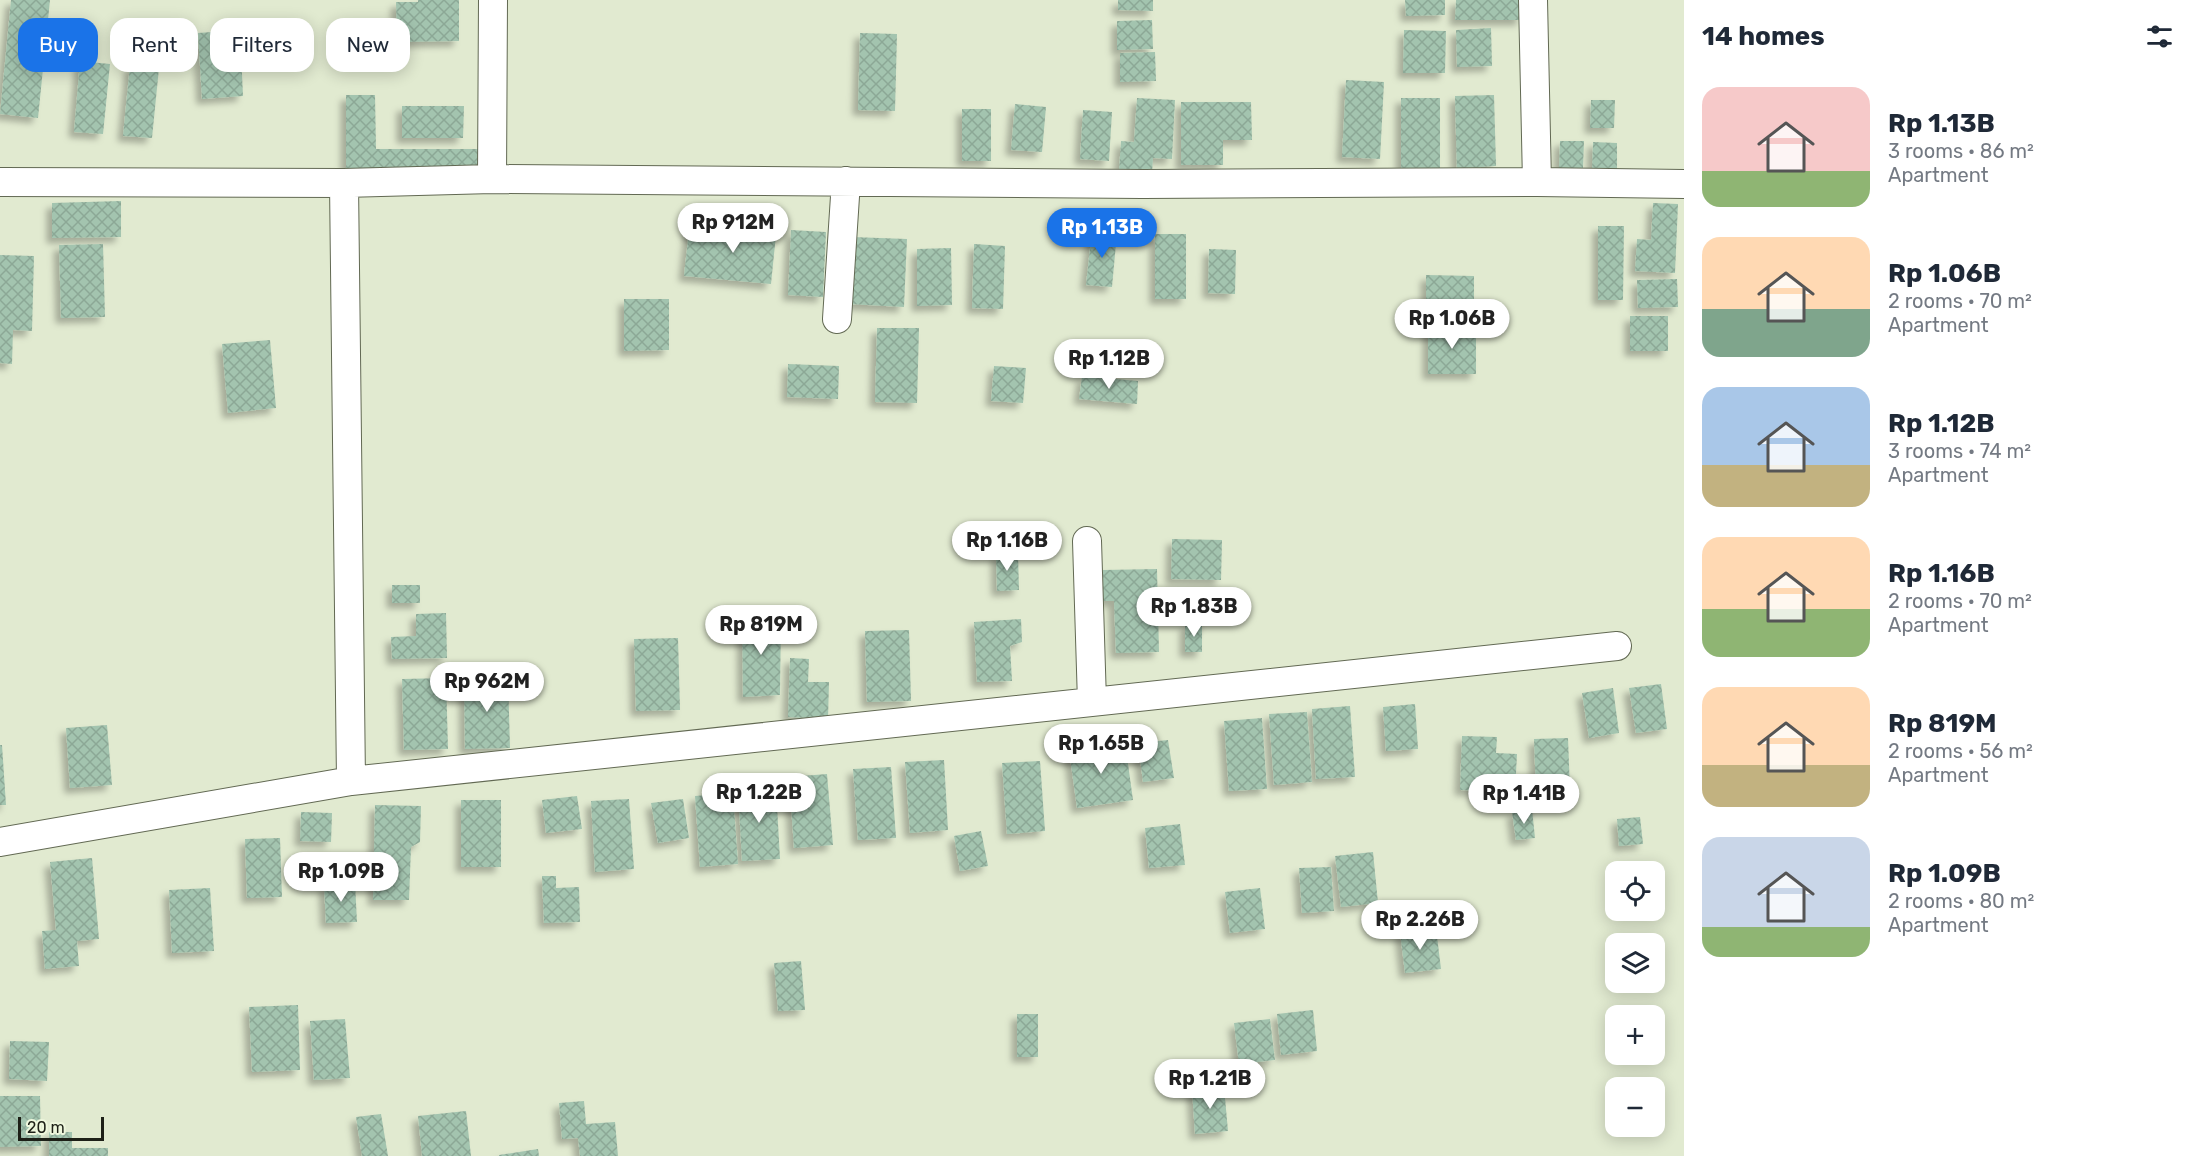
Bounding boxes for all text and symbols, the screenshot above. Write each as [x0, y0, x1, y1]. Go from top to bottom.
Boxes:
chip: Buy [18, 18, 98, 72]
chip: Rent [110, 18, 198, 72]
chip: Filters [210, 18, 314, 72]
chip: New [326, 18, 410, 72]
icon: filters [2143, 20, 2176, 53]
text: 14 homes [1702, 21, 1825, 52]
text: Rp 1.13B [1888, 108, 1995, 139]
icon: home [1750, 111, 1822, 183]
text: 3 rooms · 86 m² [1888, 139, 2034, 163]
text: Apartment [1888, 163, 1989, 187]
pin: Rp 912M [678, 203, 788, 254]
pin: Rp 1.13B [1040, 208, 1164, 259]
text: Rp 912M [691, 210, 775, 234]
text: Rp 1.13B [1061, 215, 1143, 239]
text: Rp 1.06B [1888, 258, 2001, 289]
icon: home [1750, 261, 1822, 333]
text: 2 rooms · 70 m² [1888, 289, 2032, 313]
pin: Rp 1.06B [1390, 299, 1514, 350]
text: Rp 1.06B [1409, 306, 1495, 330]
text: Apartment [1888, 313, 1989, 337]
pin: Rp 1.12B [1047, 339, 1171, 390]
text: Rp 1.12B [1068, 346, 1150, 370]
text: Rp 1.12B [1888, 408, 1995, 439]
icon: home [1750, 411, 1822, 483]
text: 3 rooms · 74 m² [1888, 439, 2031, 463]
text: Apartment [1888, 463, 1989, 487]
pin: Rp 1.16B [945, 521, 1069, 572]
text: Rp 1.16B [966, 528, 1048, 552]
text: Rp 1.16B [1888, 558, 1995, 589]
icon: home [1750, 561, 1822, 633]
pin: Rp 1.83B [1132, 587, 1256, 638]
text: 2 rooms · 70 m² [1888, 589, 2032, 613]
text: Rp 1.83B [1150, 594, 1238, 618]
pin: Rp 819M [706, 605, 816, 656]
text: Rp 819M [719, 612, 803, 636]
text: Apartment [1888, 613, 1989, 637]
pin: Rp 962M [432, 662, 542, 713]
text: Rp 962M [444, 669, 530, 693]
text: Rp 819M [1888, 708, 1997, 739]
icon: home [1750, 711, 1822, 783]
pin: Rp 1.65B [1039, 724, 1163, 775]
text: Rp 1.65B [1058, 731, 1144, 755]
text: 2 rooms · 56 m² [1888, 739, 2033, 763]
text: Apartment [1888, 763, 1989, 787]
pin: Rp 1.22B [697, 773, 821, 824]
pin: Rp 1.41B [1462, 774, 1586, 825]
text: Rp 1.22B [716, 780, 802, 804]
text: Rp 1.41B [1482, 781, 1566, 805]
pin: Rp 1.09B [279, 852, 403, 903]
text: Rp 1.09B [1888, 858, 2001, 889]
text: Rp 1.09B [298, 859, 384, 883]
map controls [1605, 861, 1665, 1137]
button: locate [1605, 861, 1665, 921]
icon: home [1750, 861, 1822, 933]
text: 2 rooms · 80 m² [1888, 889, 2034, 913]
pin: Rp 2.26B [1358, 900, 1482, 951]
text: Rp 2.26B [1375, 907, 1465, 931]
text: Apartment [1888, 913, 1989, 937]
button: layers [1605, 933, 1665, 993]
button: + [1605, 1005, 1665, 1065]
pin: Rp 1.21B [1148, 1059, 1272, 1110]
text: Rp 1.21B [1168, 1066, 1252, 1090]
button: − [1605, 1077, 1665, 1137]
scale bar [18, 1114, 104, 1142]
text: 20 m [27, 1118, 65, 1137]

